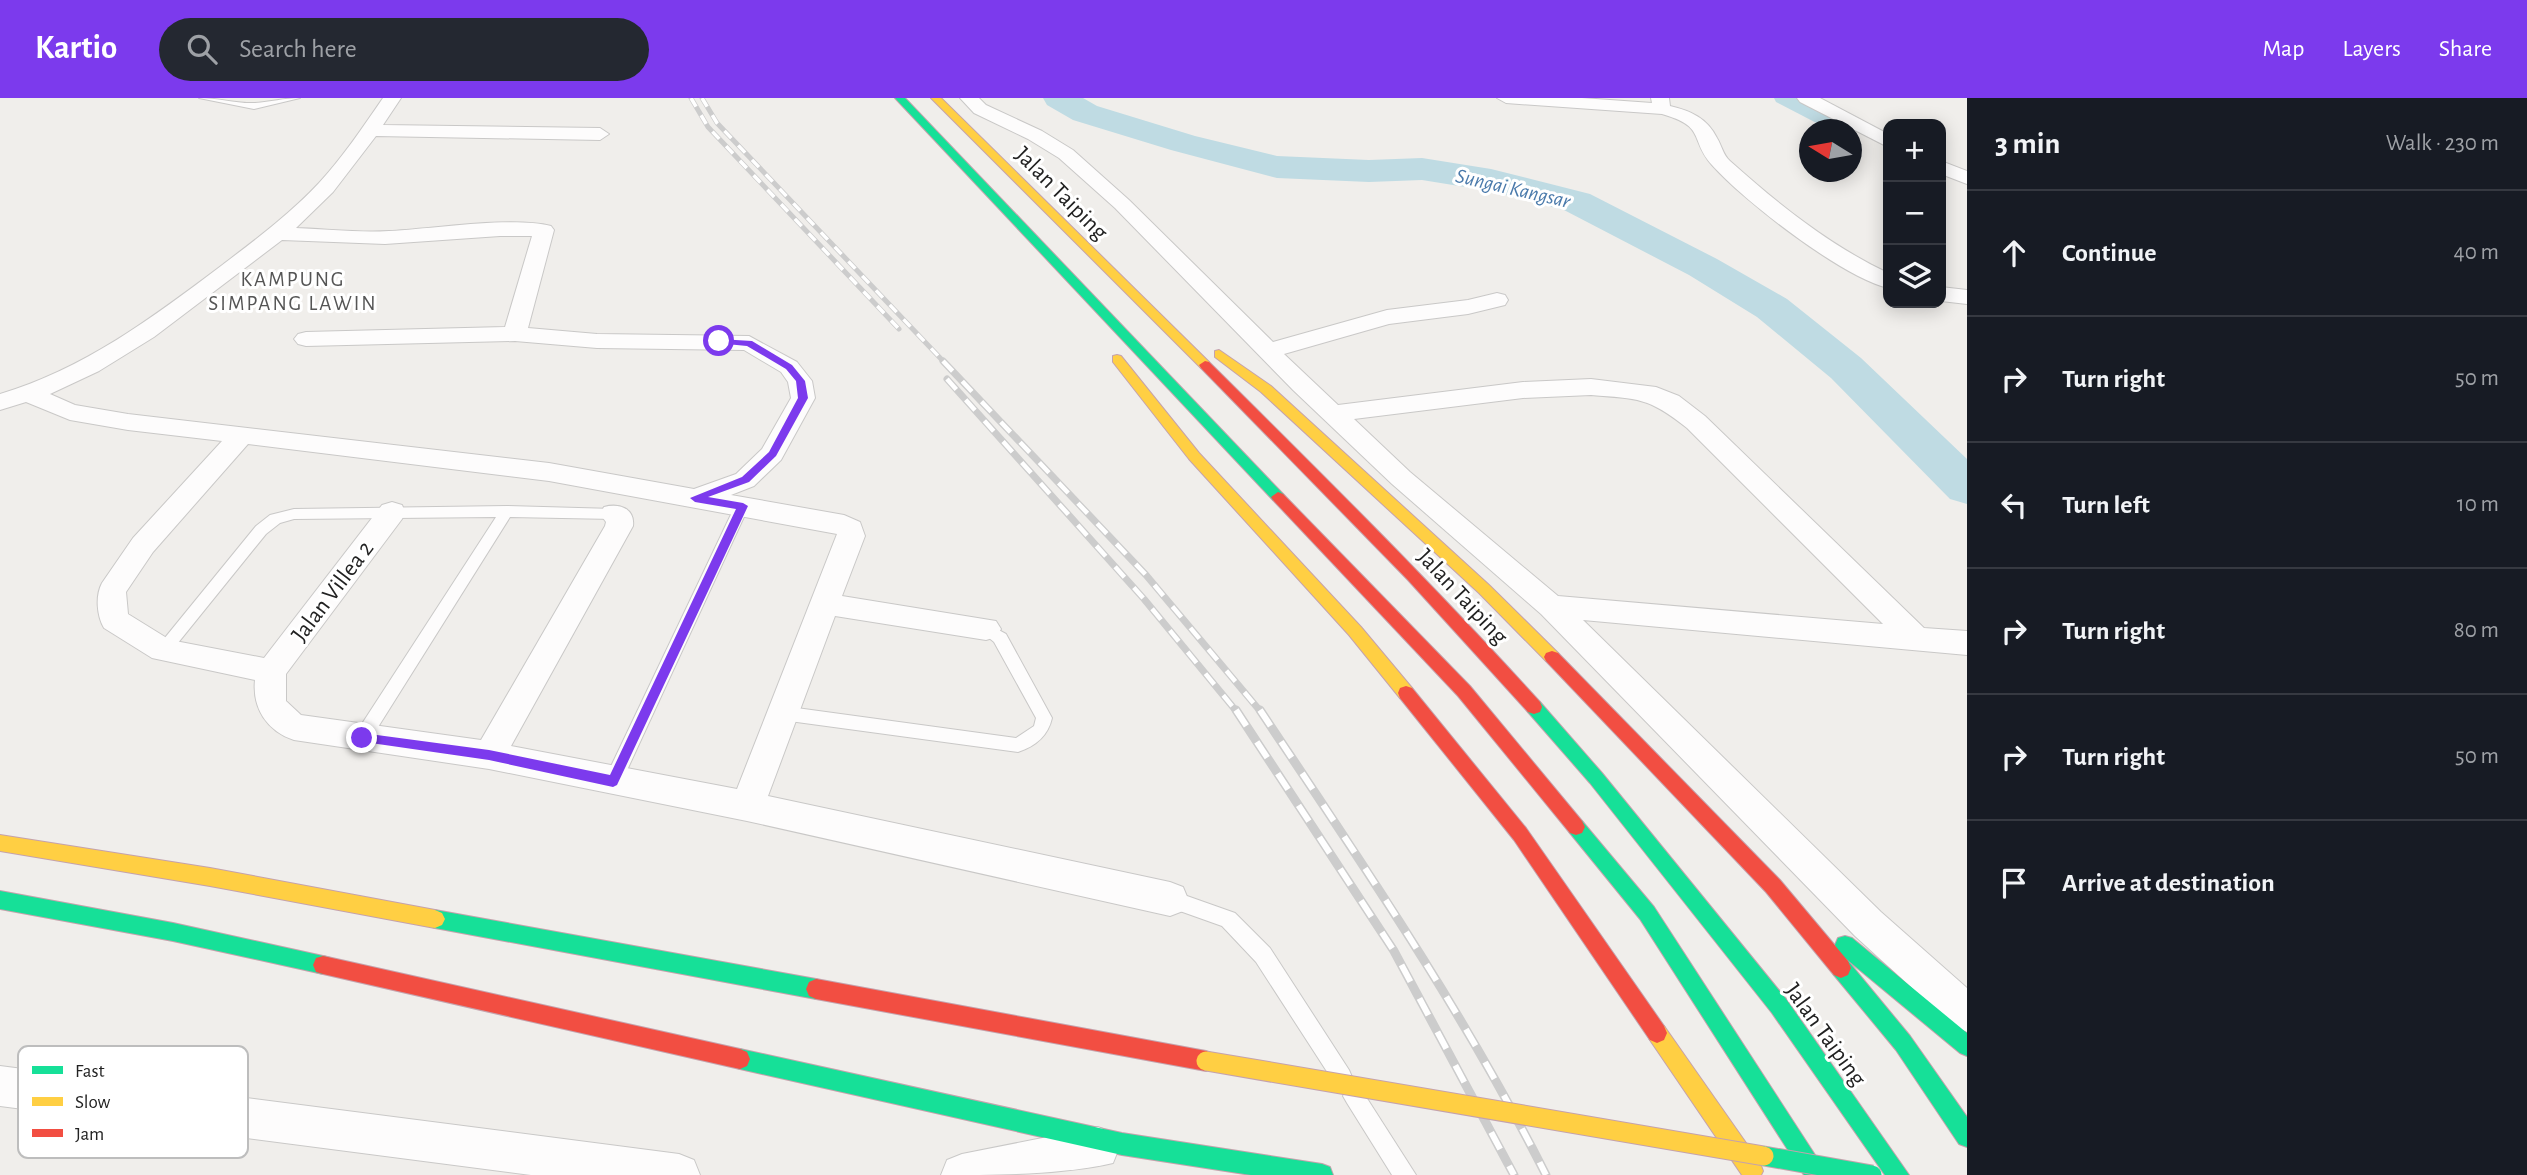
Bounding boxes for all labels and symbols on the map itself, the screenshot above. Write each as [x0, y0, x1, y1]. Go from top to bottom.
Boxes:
north arrow [1799, 119, 1862, 182]
street label: Jalan Taiping [1010, 143, 1113, 245]
water label: Sungai Kangsar [1454, 165, 1573, 212]
district label: KAMPUNG SIMPANG LAWIN [208, 269, 378, 314]
route start [703, 325, 734, 356]
street label: Jalan Villea 2 [287, 537, 378, 647]
street label: Jalan Taiping [1412, 544, 1512, 649]
route end [346, 722, 377, 753]
street label: Jalan Taiping [1780, 979, 1870, 1091]
legend [18, 1046, 248, 1158]
text: Fast [75, 1062, 105, 1081]
text: Slow [75, 1093, 111, 1112]
text: Jam [75, 1125, 104, 1144]

